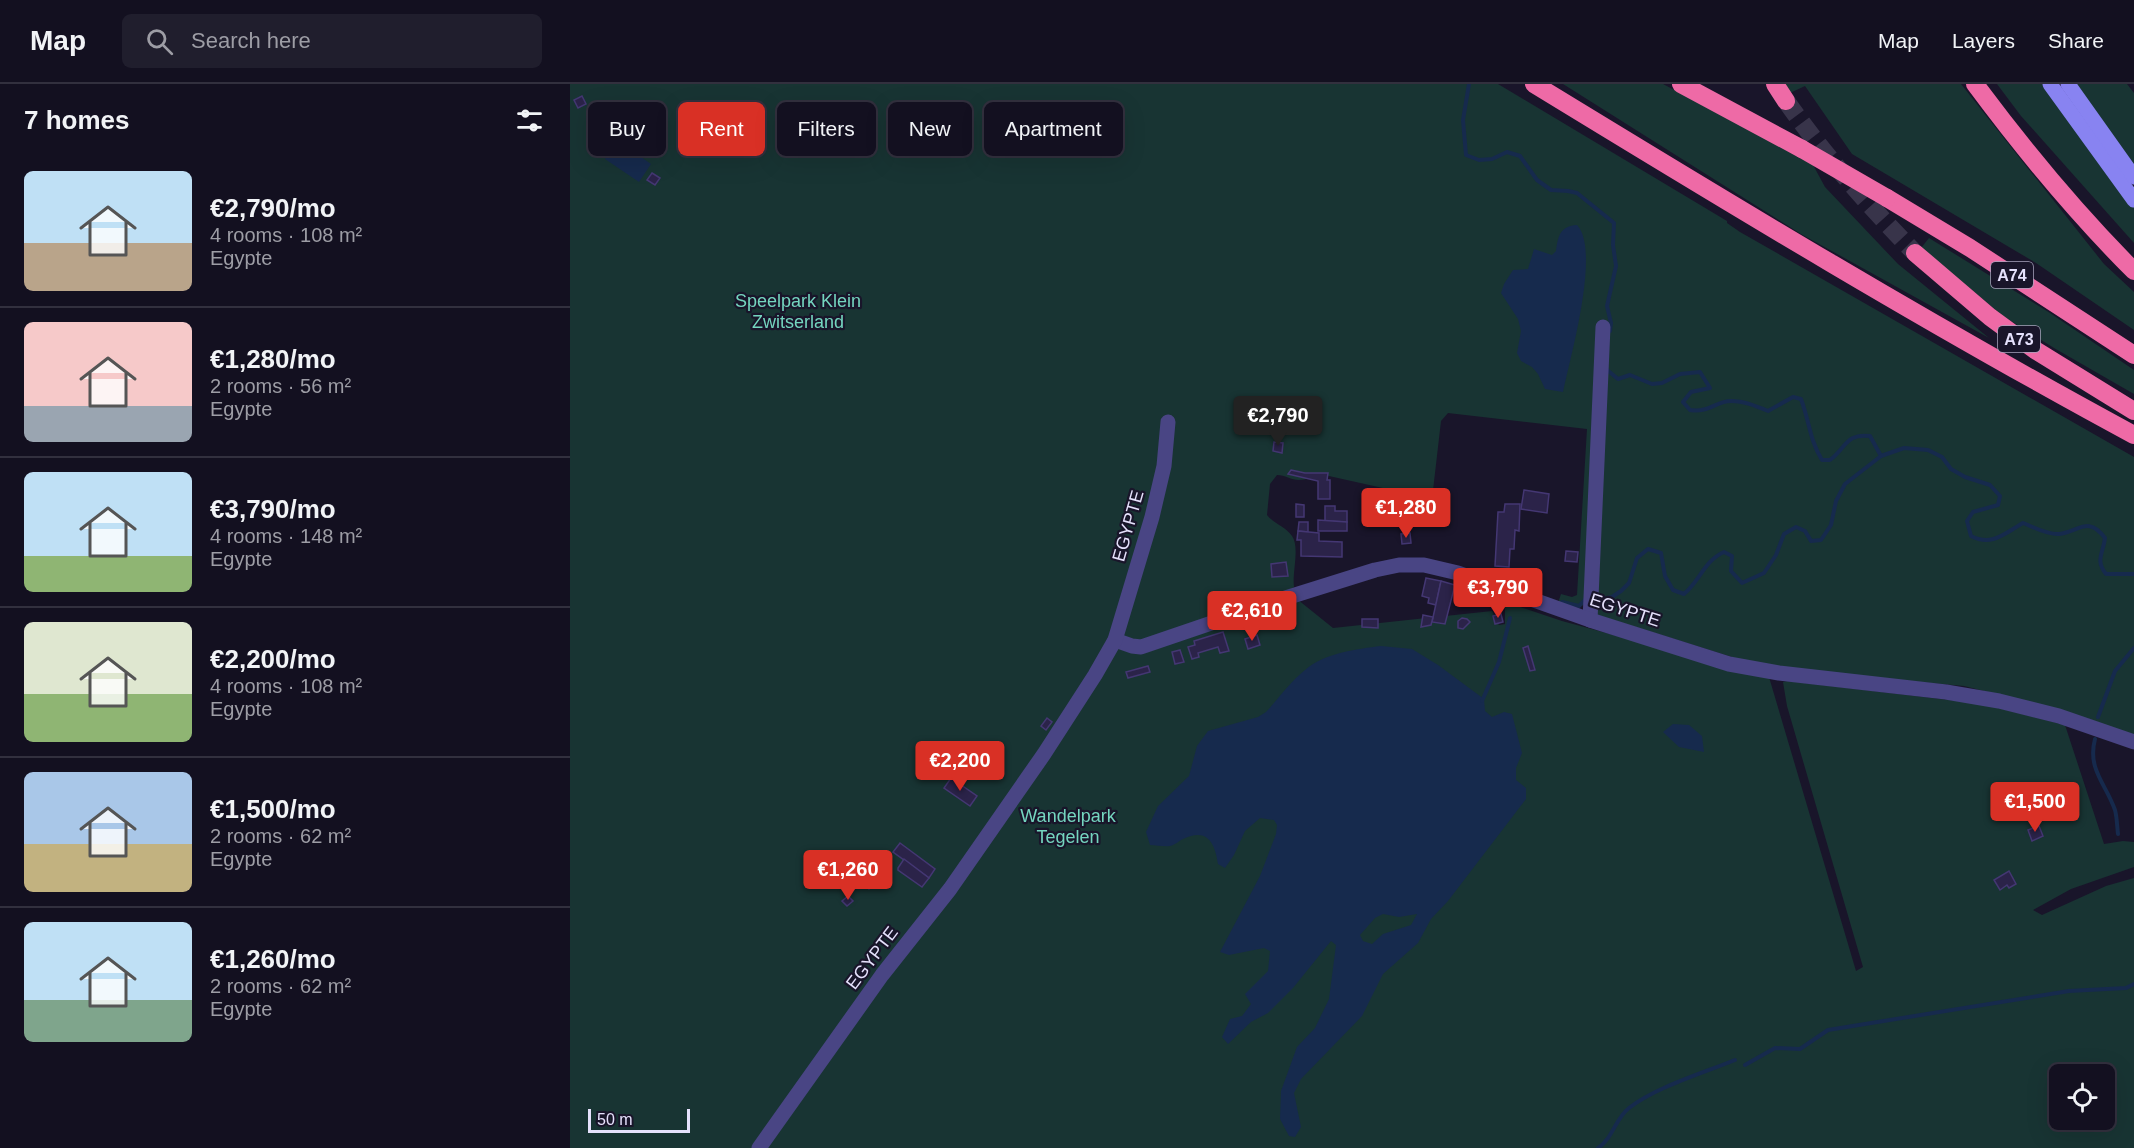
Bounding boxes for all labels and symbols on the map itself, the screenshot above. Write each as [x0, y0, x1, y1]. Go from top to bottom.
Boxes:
road number: A74 [1991, 262, 2033, 288]
park label: Speelpark Klein Zwitserland [735, 291, 861, 332]
road number: A73 [1998, 326, 2040, 352]
pin: €2,790 [1229, 396, 1327, 447]
street label: EGYPTE [1108, 488, 1148, 564]
pin: €1,280 [1357, 488, 1455, 539]
pin: €3,790 [1449, 568, 1547, 619]
street label: EGYPTE [1587, 589, 1663, 631]
pin: €2,610 [1203, 591, 1301, 642]
pin: €2,200 [911, 741, 1009, 792]
pin: €1,500 [1986, 782, 2084, 833]
park label: Wandelpark Tegelen [1020, 806, 1117, 847]
pin: €1,260 [799, 850, 897, 901]
street label: EGYPTE [842, 923, 902, 993]
scale bar [588, 1106, 690, 1134]

